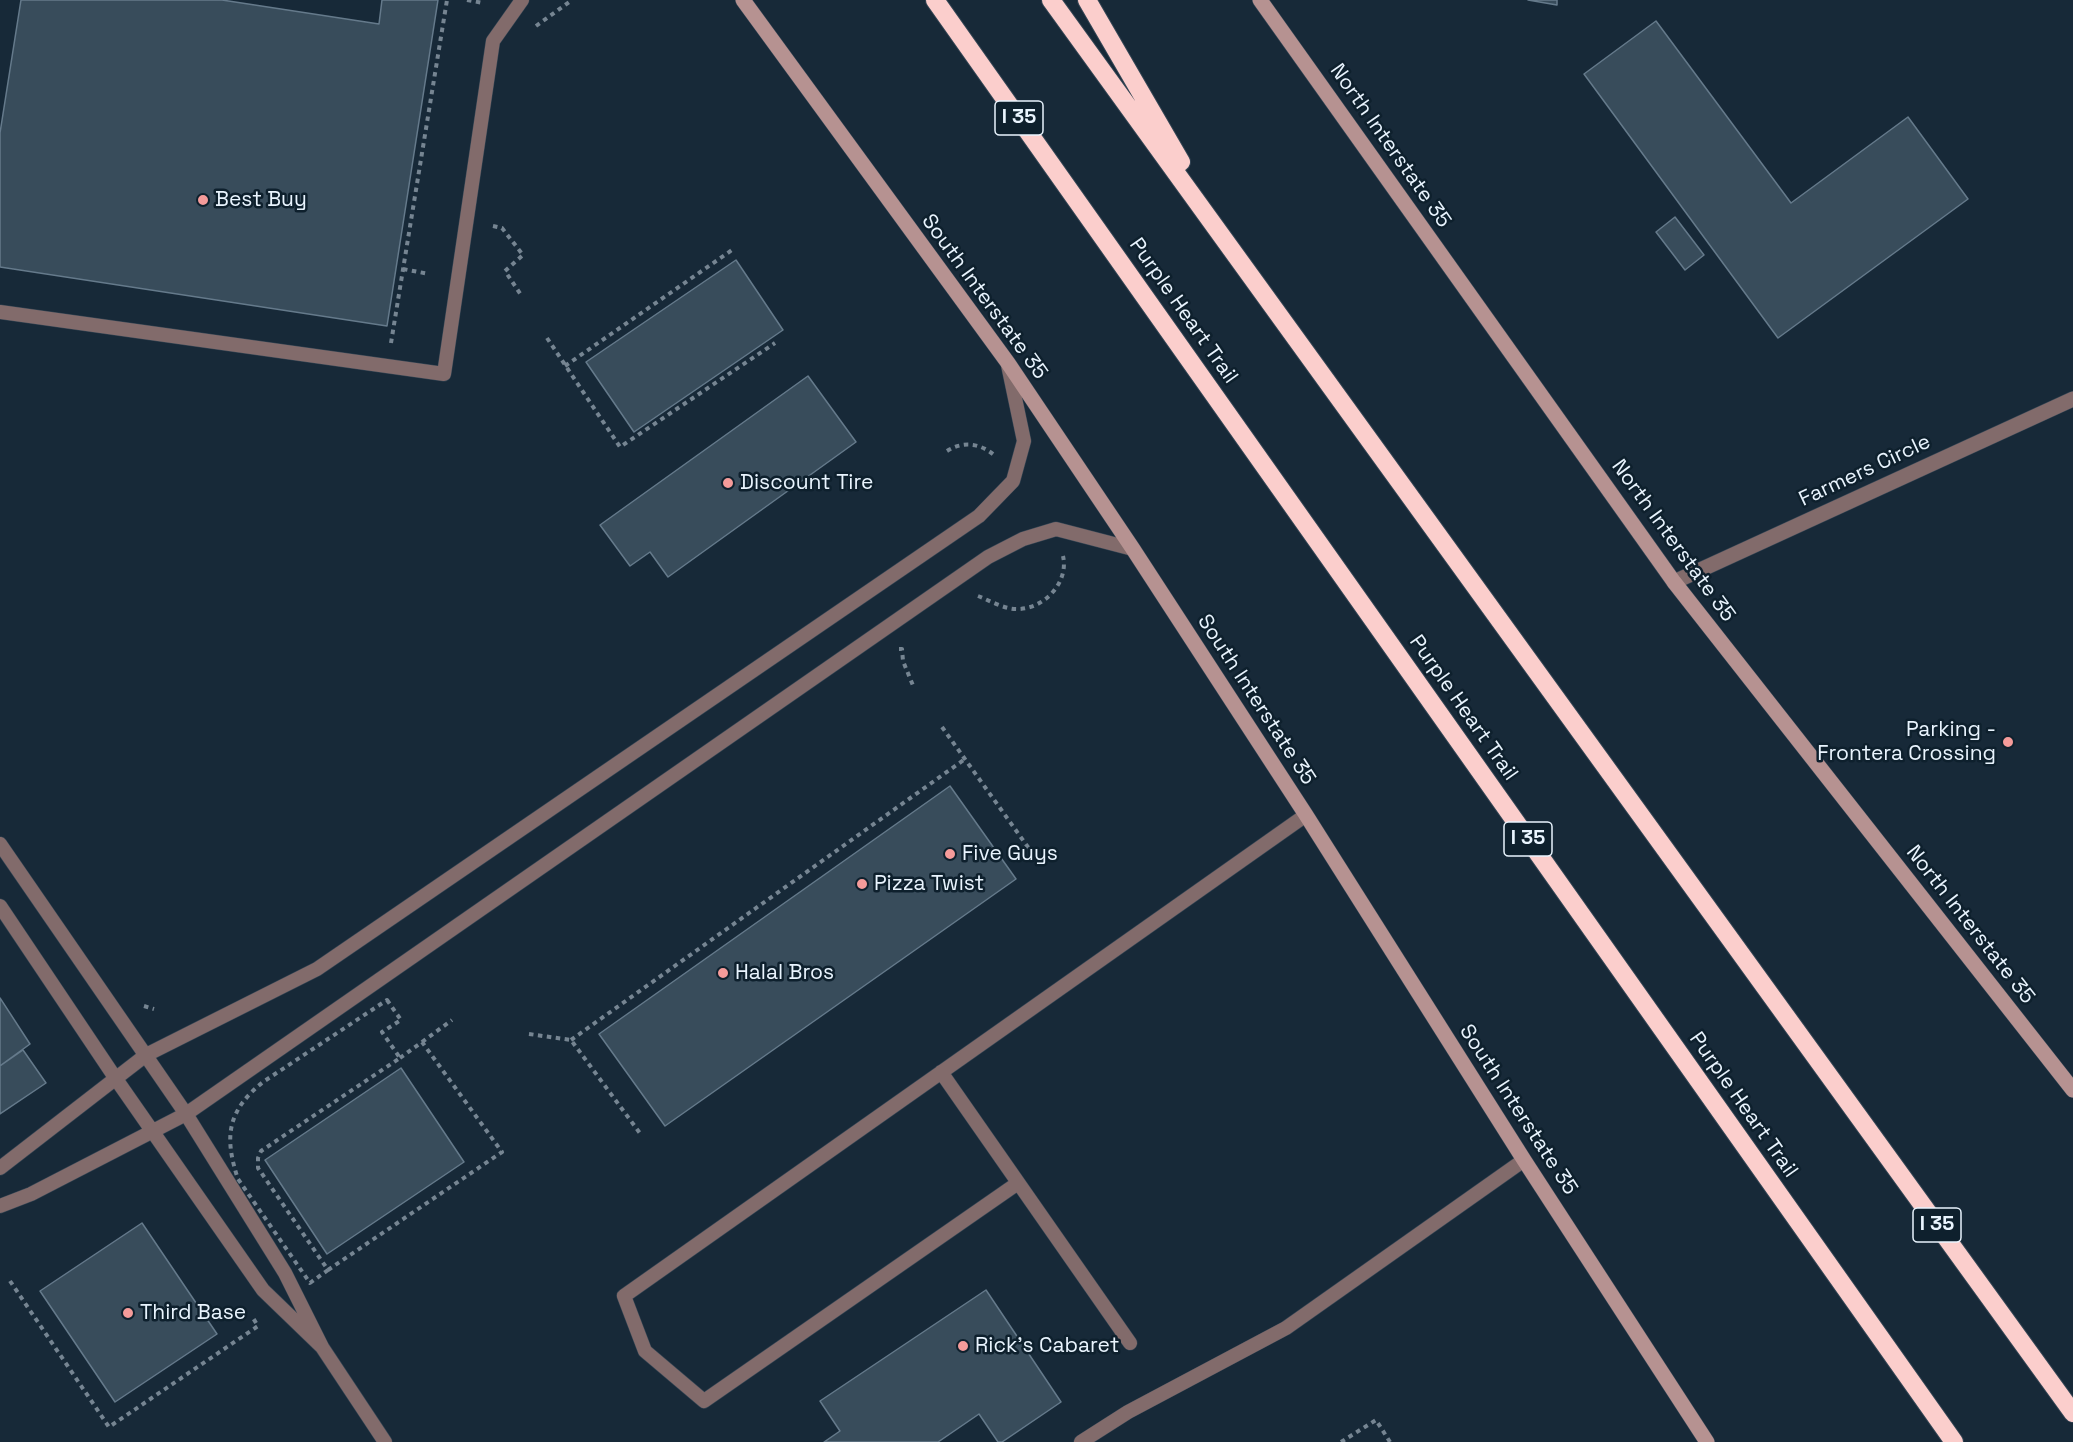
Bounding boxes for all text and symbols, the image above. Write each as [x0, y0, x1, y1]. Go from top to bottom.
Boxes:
street label: North Interstate 35 [1324, 59, 1456, 233]
road number: I 35 [995, 101, 1043, 135]
place label: Best Buy [215, 187, 307, 213]
marker: Best Buy [196, 193, 210, 207]
street label: South Interstate 35 [916, 210, 1052, 384]
street label: Purple Heart Trail [1123, 233, 1243, 389]
street label: Farmers Circle [1795, 430, 1935, 512]
street label: North Interstate 35 [1606, 455, 1740, 627]
place label: Discount Tire [740, 470, 873, 496]
marker: Discount Tire [721, 476, 735, 490]
street label: South Interstate 35 [1192, 610, 1320, 790]
street label: Purple Heart Trail [1403, 630, 1523, 786]
place label: Parking - Frontera Crossing [1817, 717, 1996, 767]
marker: Parking - Frontera Crossing [2001, 735, 2015, 749]
road number: I 35 [1504, 822, 1552, 856]
place label: Five Guys [962, 841, 1058, 867]
street label: North Interstate 35 [1900, 841, 2040, 1009]
marker: Five Guys [943, 847, 957, 861]
place label: Pizza Twist [874, 871, 984, 897]
marker: Pizza Twist [855, 877, 869, 891]
place label: Halal Bros [735, 960, 834, 986]
marker: Halal Bros [716, 966, 730, 980]
street label: South Interstate 35 [1454, 1020, 1582, 1200]
street label: Purple Heart Trail [1683, 1027, 1803, 1183]
road number: I 35 [1913, 1208, 1961, 1242]
place label: Third Base [140, 1300, 246, 1326]
marker: Third Base [121, 1306, 135, 1320]
place label: Rick's Cabaret [975, 1333, 1119, 1359]
marker: Rick's Cabaret [956, 1339, 970, 1353]

